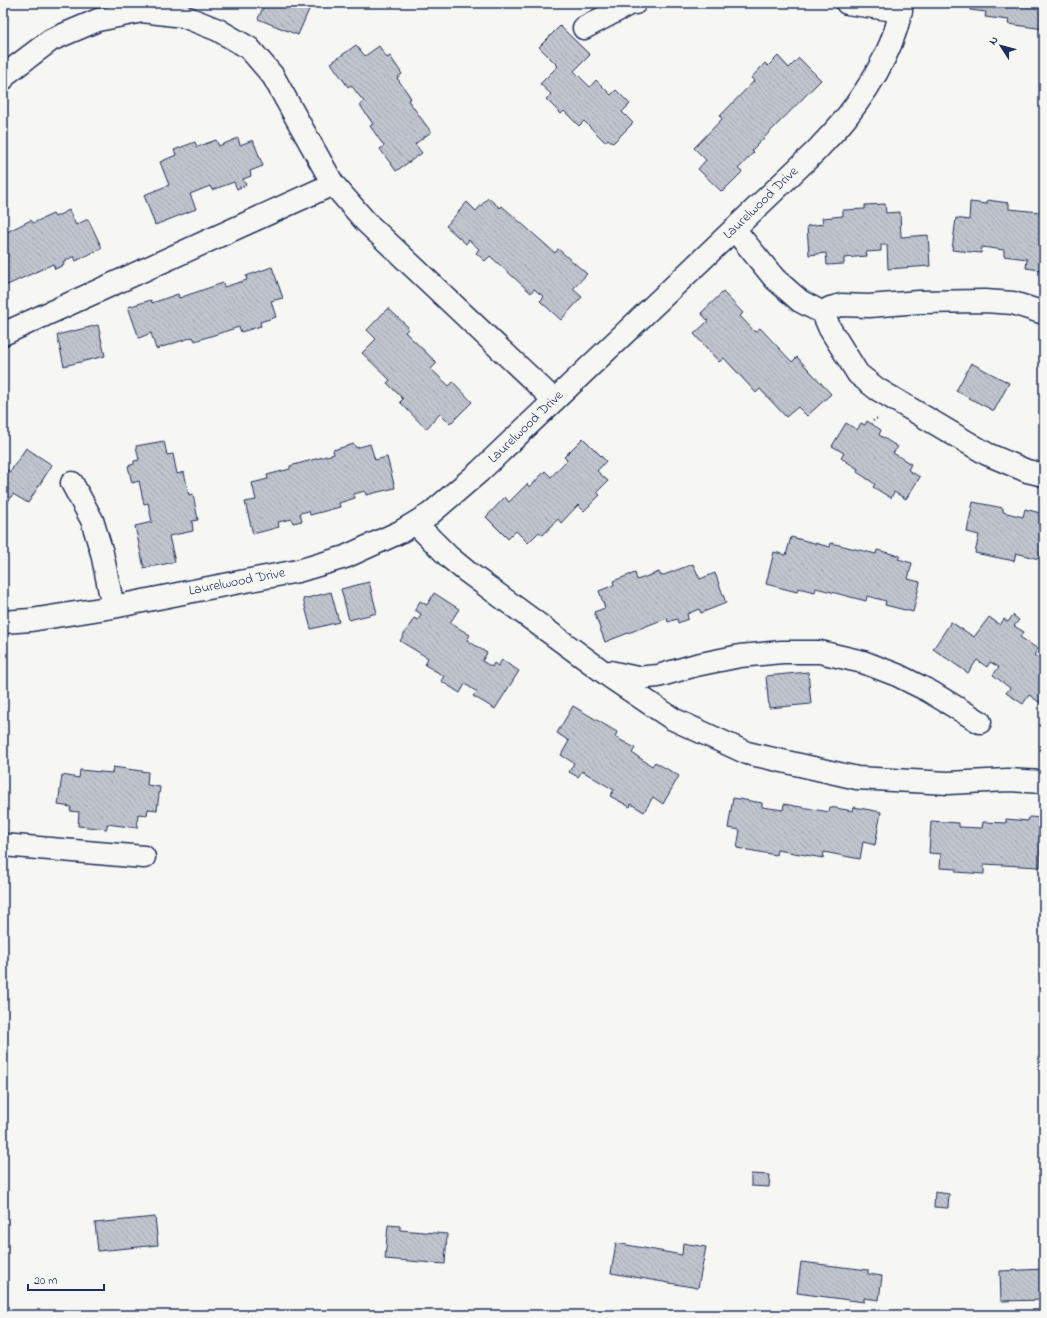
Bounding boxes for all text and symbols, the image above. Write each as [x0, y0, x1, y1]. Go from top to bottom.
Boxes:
north arrow [981, 26, 1021, 66]
text: N [985, 33, 1002, 48]
street label: Laurelwood Drive [719, 161, 804, 245]
street label: Laurelwood Drive [484, 385, 569, 469]
street label: Laurelwood Drive [187, 562, 288, 602]
scale bar [28, 1266, 104, 1292]
text: 20 m [34, 1272, 57, 1290]

